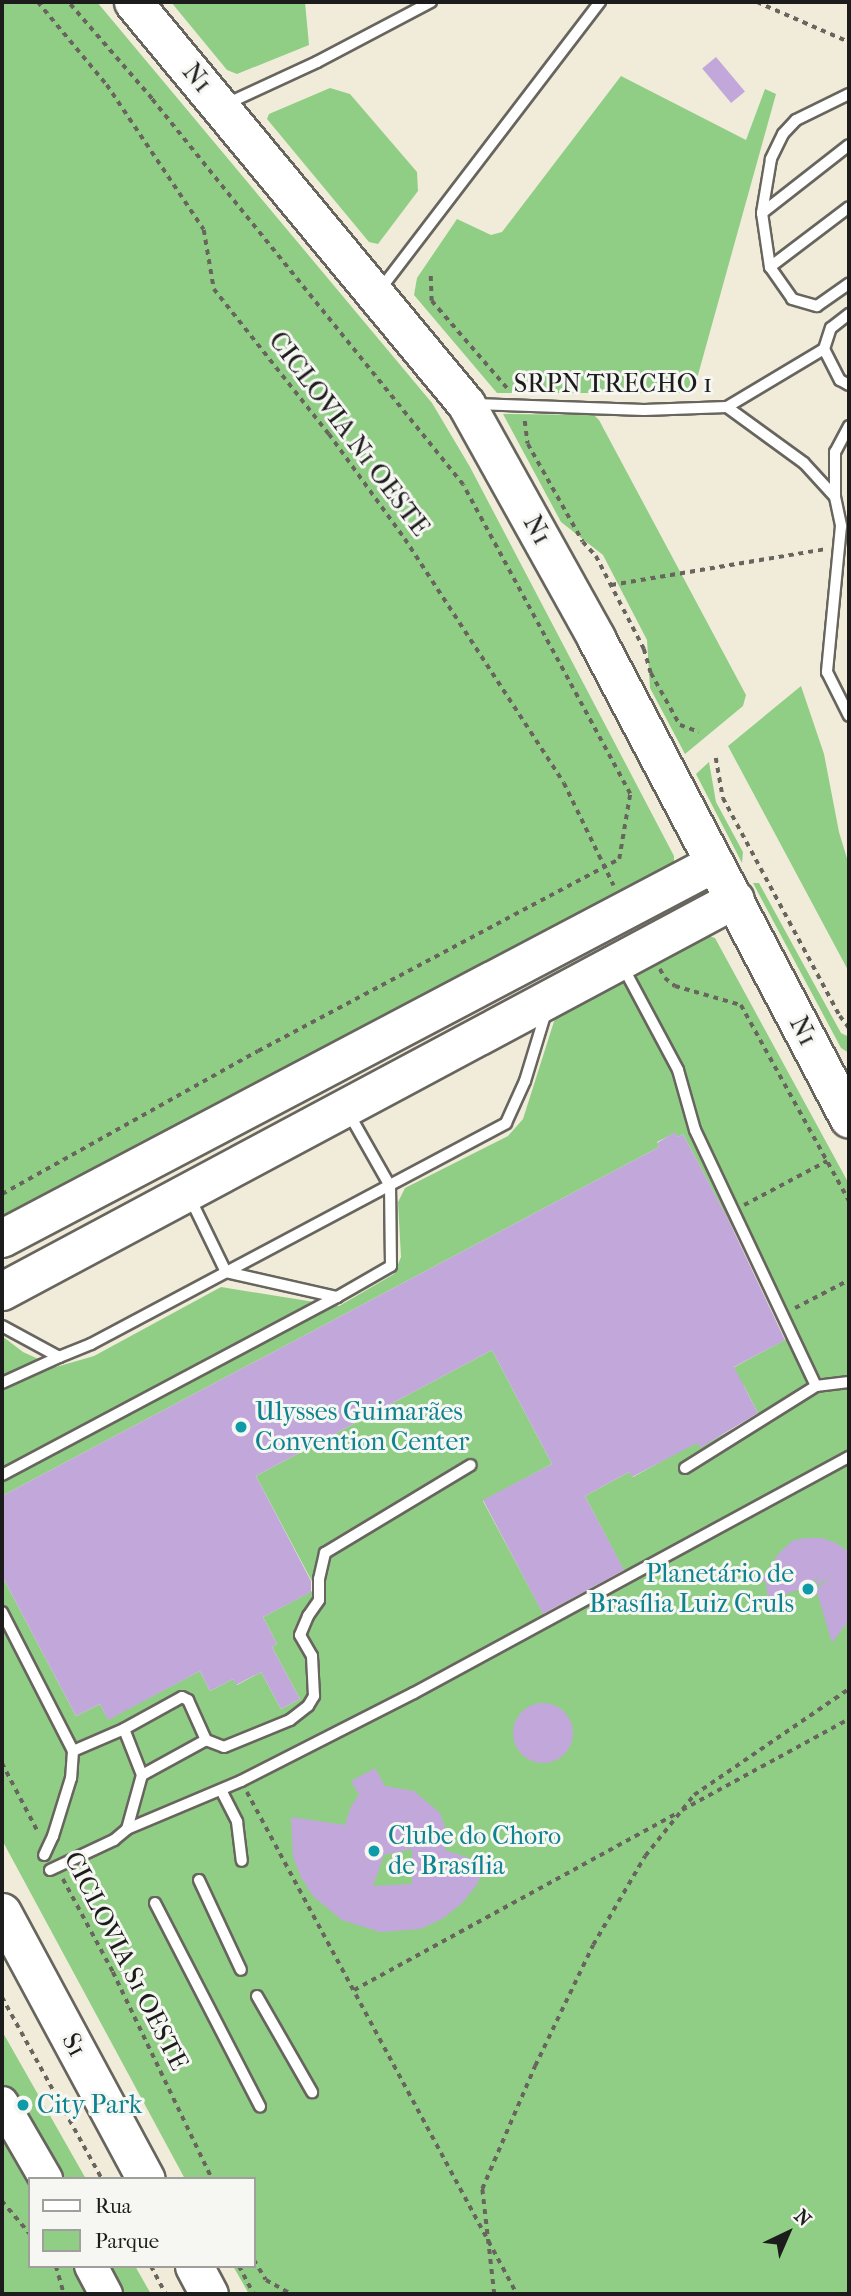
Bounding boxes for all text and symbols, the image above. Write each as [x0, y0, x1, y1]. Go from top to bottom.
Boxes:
street label: N1 [176, 57, 218, 99]
street label: CICLOVIA N1 OESTE [262, 326, 436, 542]
street label: SRPN TRECHO 1 [514, 368, 712, 400]
street label: N1 [516, 510, 558, 550]
street label: N1 [783, 1011, 823, 1051]
place label: Ulysses Guimarães Convention Center [255, 1396, 469, 1458]
marker: Ulysses Guimarães Convention Center [233, 1419, 249, 1435]
place label: Planetário de Brasília Luiz Cruls [589, 1558, 794, 1620]
marker: Planetário de Brasília Luiz Cruls [800, 1581, 816, 1597]
place label: Clube do Choro de Brasília [388, 1820, 561, 1882]
marker: Clube do Choro de Brasília [366, 1843, 382, 1859]
street label: CICLOVIA S1 OESTE [57, 1846, 195, 2076]
street label: S1 [55, 2028, 93, 2062]
place label: City Park [37, 2089, 142, 2121]
marker: City Park [15, 2097, 31, 2113]
legend [28, 2177, 256, 2268]
text: Rua [95, 2194, 132, 2218]
north arrow [753, 2198, 823, 2268]
text: N [790, 2205, 815, 2231]
text: Parque [95, 2229, 159, 2253]

